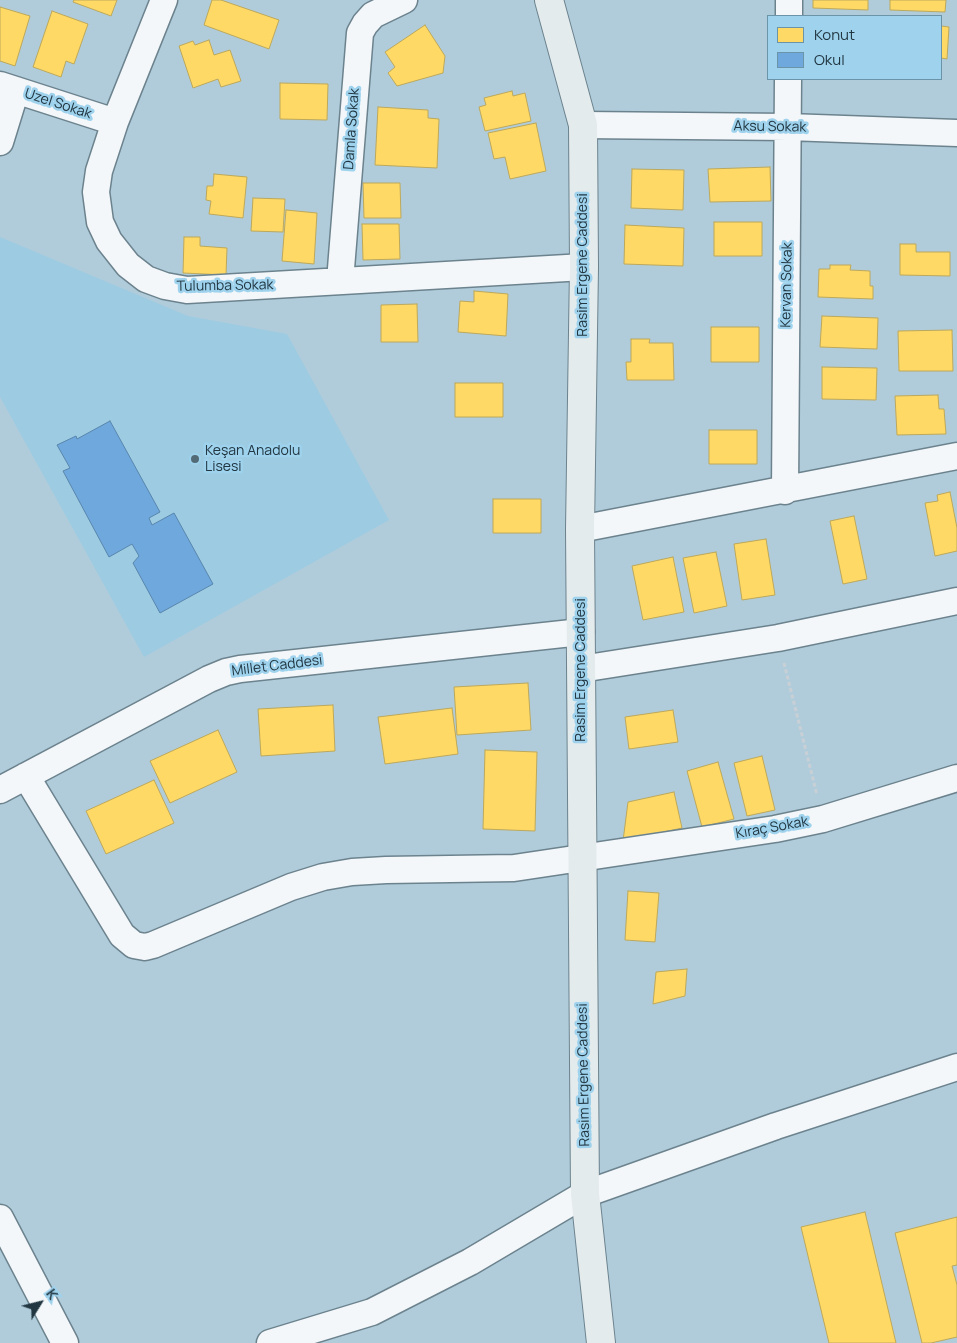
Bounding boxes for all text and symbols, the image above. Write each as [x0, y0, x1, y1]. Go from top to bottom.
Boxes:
legend [767, 15, 942, 80]
text: Konut [814, 24, 855, 45]
text: Okul [814, 49, 845, 70]
street label: Uzel Sokak [22, 85, 94, 123]
street label: Damla Sokak [341, 88, 363, 170]
street label: Aksu Sokak [734, 118, 806, 136]
street label: Rasim Ergene Caddesi [575, 193, 591, 337]
street label: Kervan Sokak [778, 242, 796, 328]
street label: Tulumba Sokak [176, 277, 274, 295]
place label: Keşan Anadolu Lisesi [205, 443, 300, 476]
marker: Keşan Anadolu Lisesi [189, 453, 201, 465]
street label: Rasim Ergene Caddesi [573, 598, 589, 742]
street label: Millet Caddesi [231, 652, 323, 680]
street label: Kıraç Sokak [734, 813, 810, 843]
street label: Rasim Ergene Caddesi [574, 1003, 594, 1147]
north arrow [15, 1278, 65, 1328]
text: K [42, 1285, 63, 1303]

